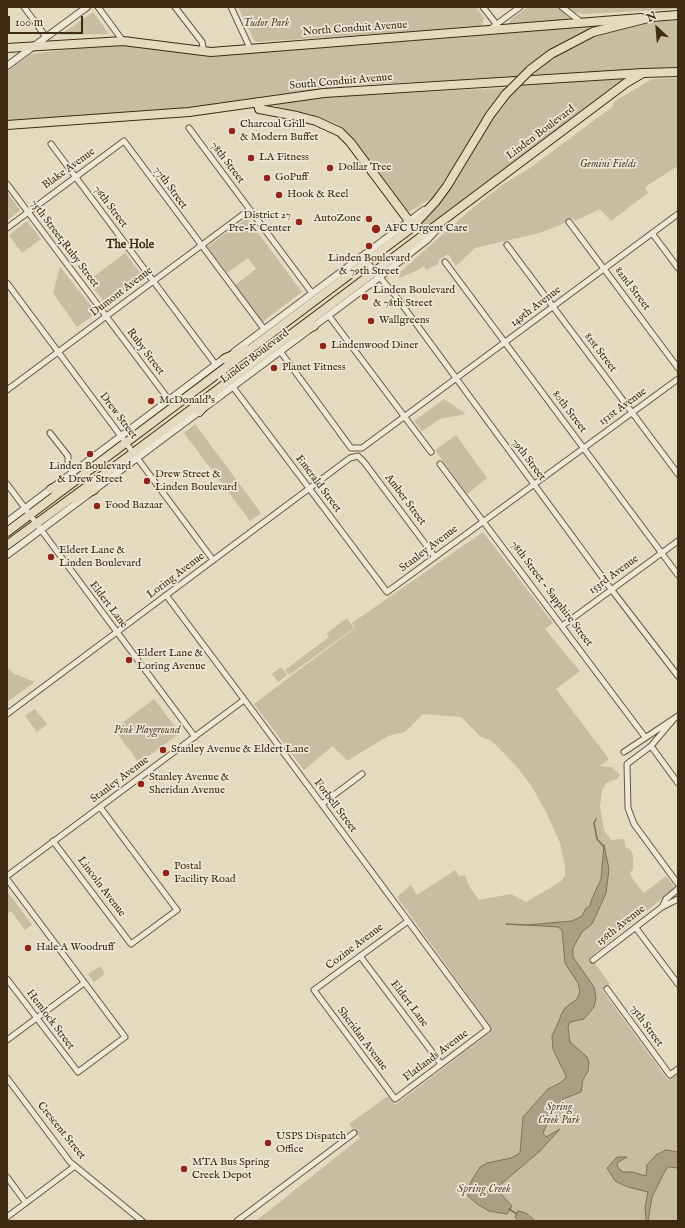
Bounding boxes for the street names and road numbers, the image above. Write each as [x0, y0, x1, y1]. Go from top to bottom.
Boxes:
street label: North Conduit Avenue [302, 19, 408, 39]
street label: South Conduit Avenue [289, 71, 393, 93]
street label: Linden Boulevard [504, 103, 578, 163]
street label: 78th Street [207, 140, 247, 186]
street label: Blake Avenue [40, 145, 98, 193]
street label: 77th Street [150, 164, 190, 212]
street label: 76th Street [90, 183, 130, 231]
street label: 75th Street;Ruby Street [27, 197, 101, 291]
street label: Dumont Avenue [88, 264, 156, 320]
street label: 82nd Street [611, 265, 653, 313]
street label: 149th Avenue [508, 284, 564, 330]
street label: Ruby Street [123, 326, 167, 378]
street label: Linden Boulevard [218, 327, 292, 387]
street label: 81st Street [581, 331, 619, 375]
street label: 151st Avenue [597, 385, 649, 429]
street label: 80th Street [549, 388, 589, 436]
street label: Drew Street [96, 390, 140, 442]
street label: 79th Street [508, 436, 548, 484]
street label: Emerald Street [292, 453, 344, 515]
street label: Amber Street [381, 472, 429, 528]
street label: Stanley Avenue [397, 523, 461, 575]
street label: 78th Street - Sapphire Street [507, 539, 595, 649]
street label: Loring Avenue [145, 550, 207, 602]
street label: 153rd Avenue [587, 553, 641, 597]
street label: Eldert Lane [86, 579, 130, 631]
street label: Stanley Avenue [88, 754, 152, 806]
street label: Forbell Street [311, 777, 359, 835]
street label: Lincoln Avenue [74, 854, 128, 920]
street label: 156th Avenue [594, 903, 648, 949]
street label: Cozine Avenue [324, 921, 386, 973]
street label: Eldert Lane [387, 978, 431, 1030]
street label: Hemlock Street [23, 987, 77, 1053]
street label: 75th Street [626, 1003, 666, 1049]
street label: Sheridan Avenue [334, 1005, 390, 1073]
street label: Flatlands Avenue [401, 1027, 471, 1085]
street label: Crescent Street [34, 1100, 88, 1162]

